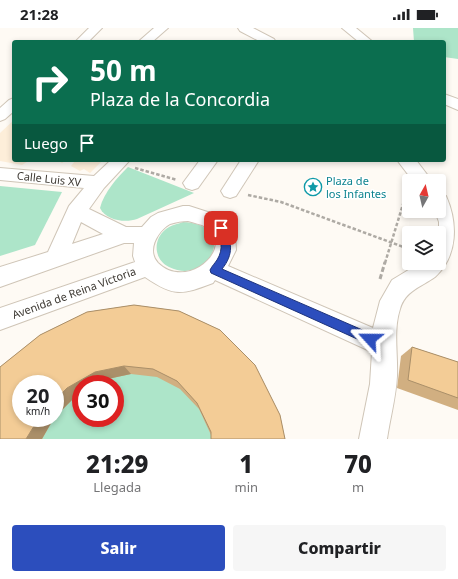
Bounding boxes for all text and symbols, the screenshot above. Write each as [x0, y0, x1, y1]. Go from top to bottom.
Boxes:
text: 21:28 [20, 4, 59, 24]
text: 50 m [90, 51, 157, 89]
icon: right [24, 56, 76, 108]
text: Plaza de la Concordia [90, 87, 270, 111]
icon: arrive [76, 132, 98, 154]
text: Luego [24, 133, 68, 153]
street label: Calle Luis XV [16, 168, 82, 189]
place label: Plaza de los Infantes [326, 173, 386, 201]
north arrow [402, 174, 446, 218]
map controls [402, 174, 446, 270]
place icon: Plaza de los Infantes [303, 177, 323, 197]
pin [204, 211, 238, 245]
icon: arrive [210, 217, 232, 239]
button: layers [402, 226, 446, 270]
street label: Avenida de Reina Victoria [10, 263, 138, 322]
position arrow [349, 318, 391, 360]
speed limit sign: 30 [72, 375, 124, 427]
text: 20 [27, 382, 49, 409]
text: km/h [26, 404, 50, 418]
text: 21:29 [86, 447, 148, 480]
text: 1 [239, 447, 253, 480]
text: 70 [344, 447, 372, 480]
text: Llegada [93, 478, 141, 496]
text: min [235, 478, 258, 496]
text: m [352, 478, 364, 496]
button: Salir [12, 525, 225, 571]
button: Compartir [233, 525, 446, 571]

